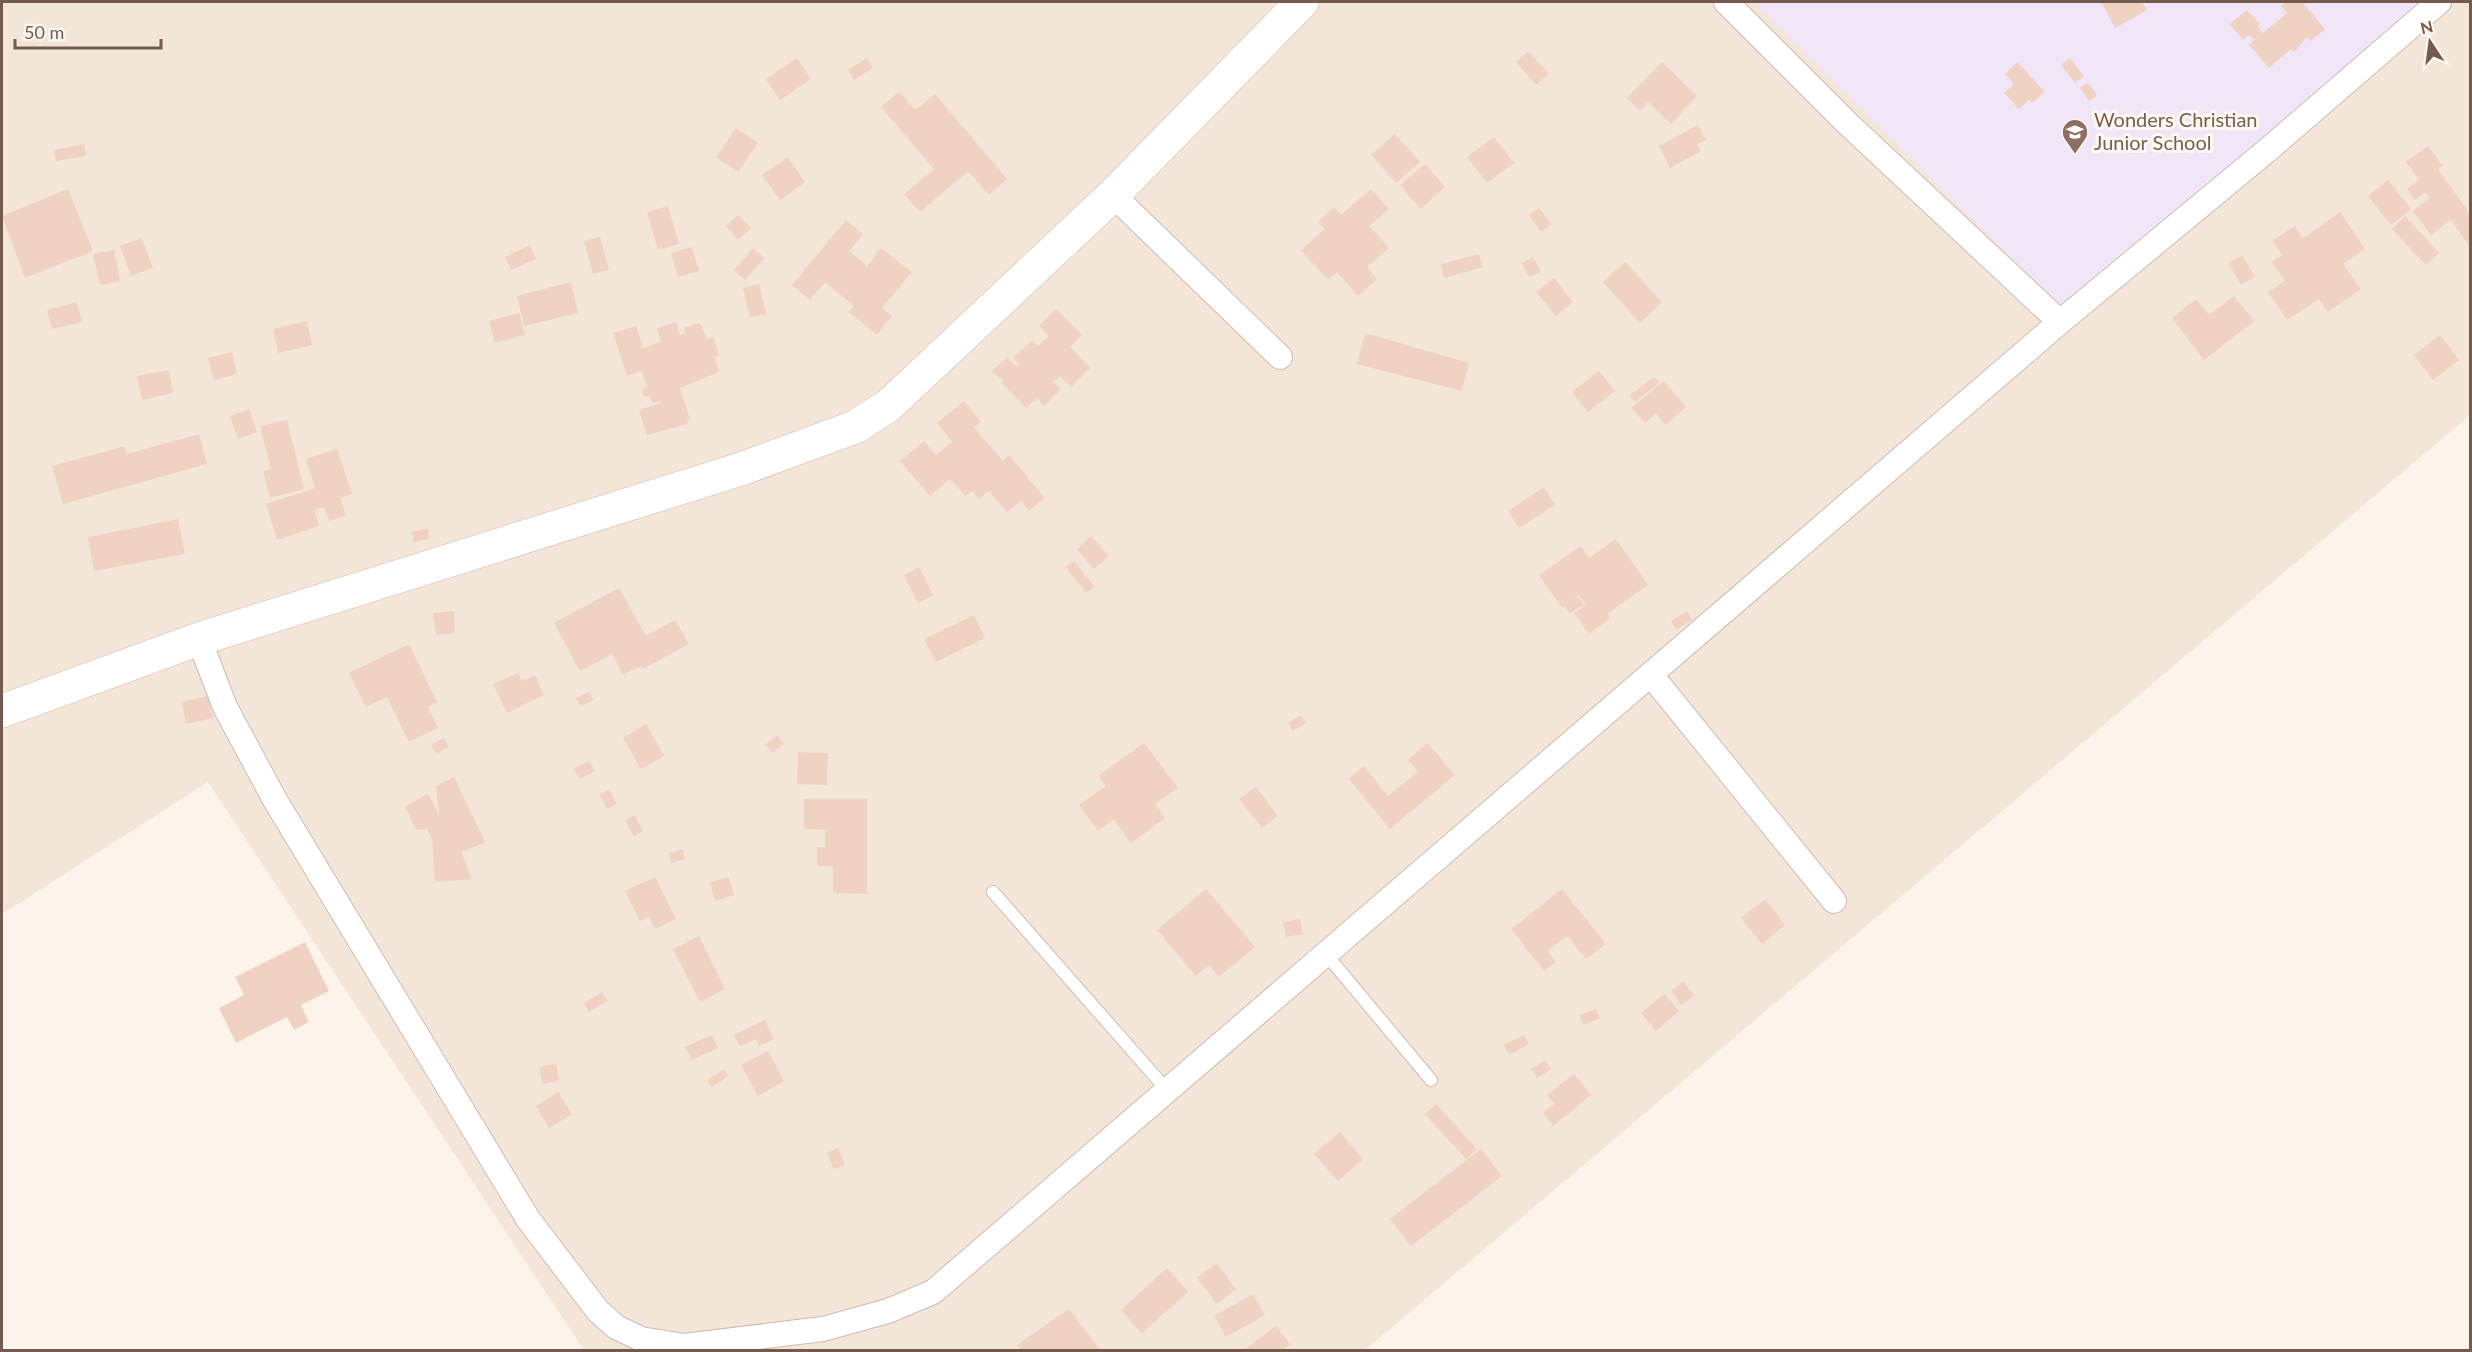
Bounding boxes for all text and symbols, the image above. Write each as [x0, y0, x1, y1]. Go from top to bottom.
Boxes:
scale bar [15, 12, 160, 50]
north arrow [2400, 12, 2460, 72]
text: N [2418, 16, 2435, 38]
text: 50 m [24, 21, 64, 43]
place label: Wonders Christian Junior School [2094, 107, 2258, 154]
school or university icon: Wonders Christian Junior School [2060, 117, 2090, 155]

